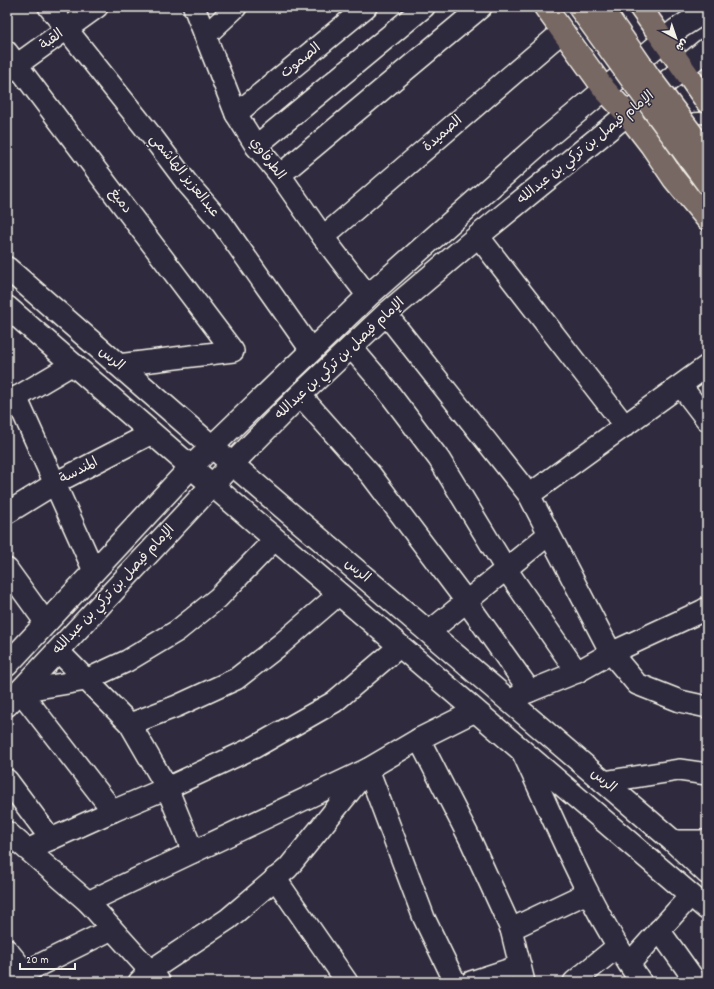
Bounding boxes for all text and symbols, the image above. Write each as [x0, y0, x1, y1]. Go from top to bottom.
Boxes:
north arrow [656, 18, 696, 58]
street label: القبة [36, 25, 68, 55]
text: ش [671, 34, 691, 54]
street label: الصموت [276, 38, 326, 84]
street label: الإمام فيصل بن تركي بن عبدالله [513, 86, 659, 210]
street label: الصميدة [419, 111, 467, 157]
street label: عبدالعزيز الهاشمي [143, 130, 224, 223]
street label: الطرفاوي [244, 134, 290, 184]
street label: دميغ [104, 184, 136, 218]
street label: الإمام فيصل بن تركي بن عبدالله [271, 293, 410, 425]
street label: الرس [94, 342, 128, 376]
street label: المندسة [56, 453, 102, 489]
street label: الإمام فيصل بن تركي بن عبدالله [48, 521, 180, 660]
street label: الرس [340, 554, 374, 588]
street label: الرس [586, 764, 620, 798]
scale bar [20, 945, 75, 971]
text: 20 m [26, 952, 49, 969]

